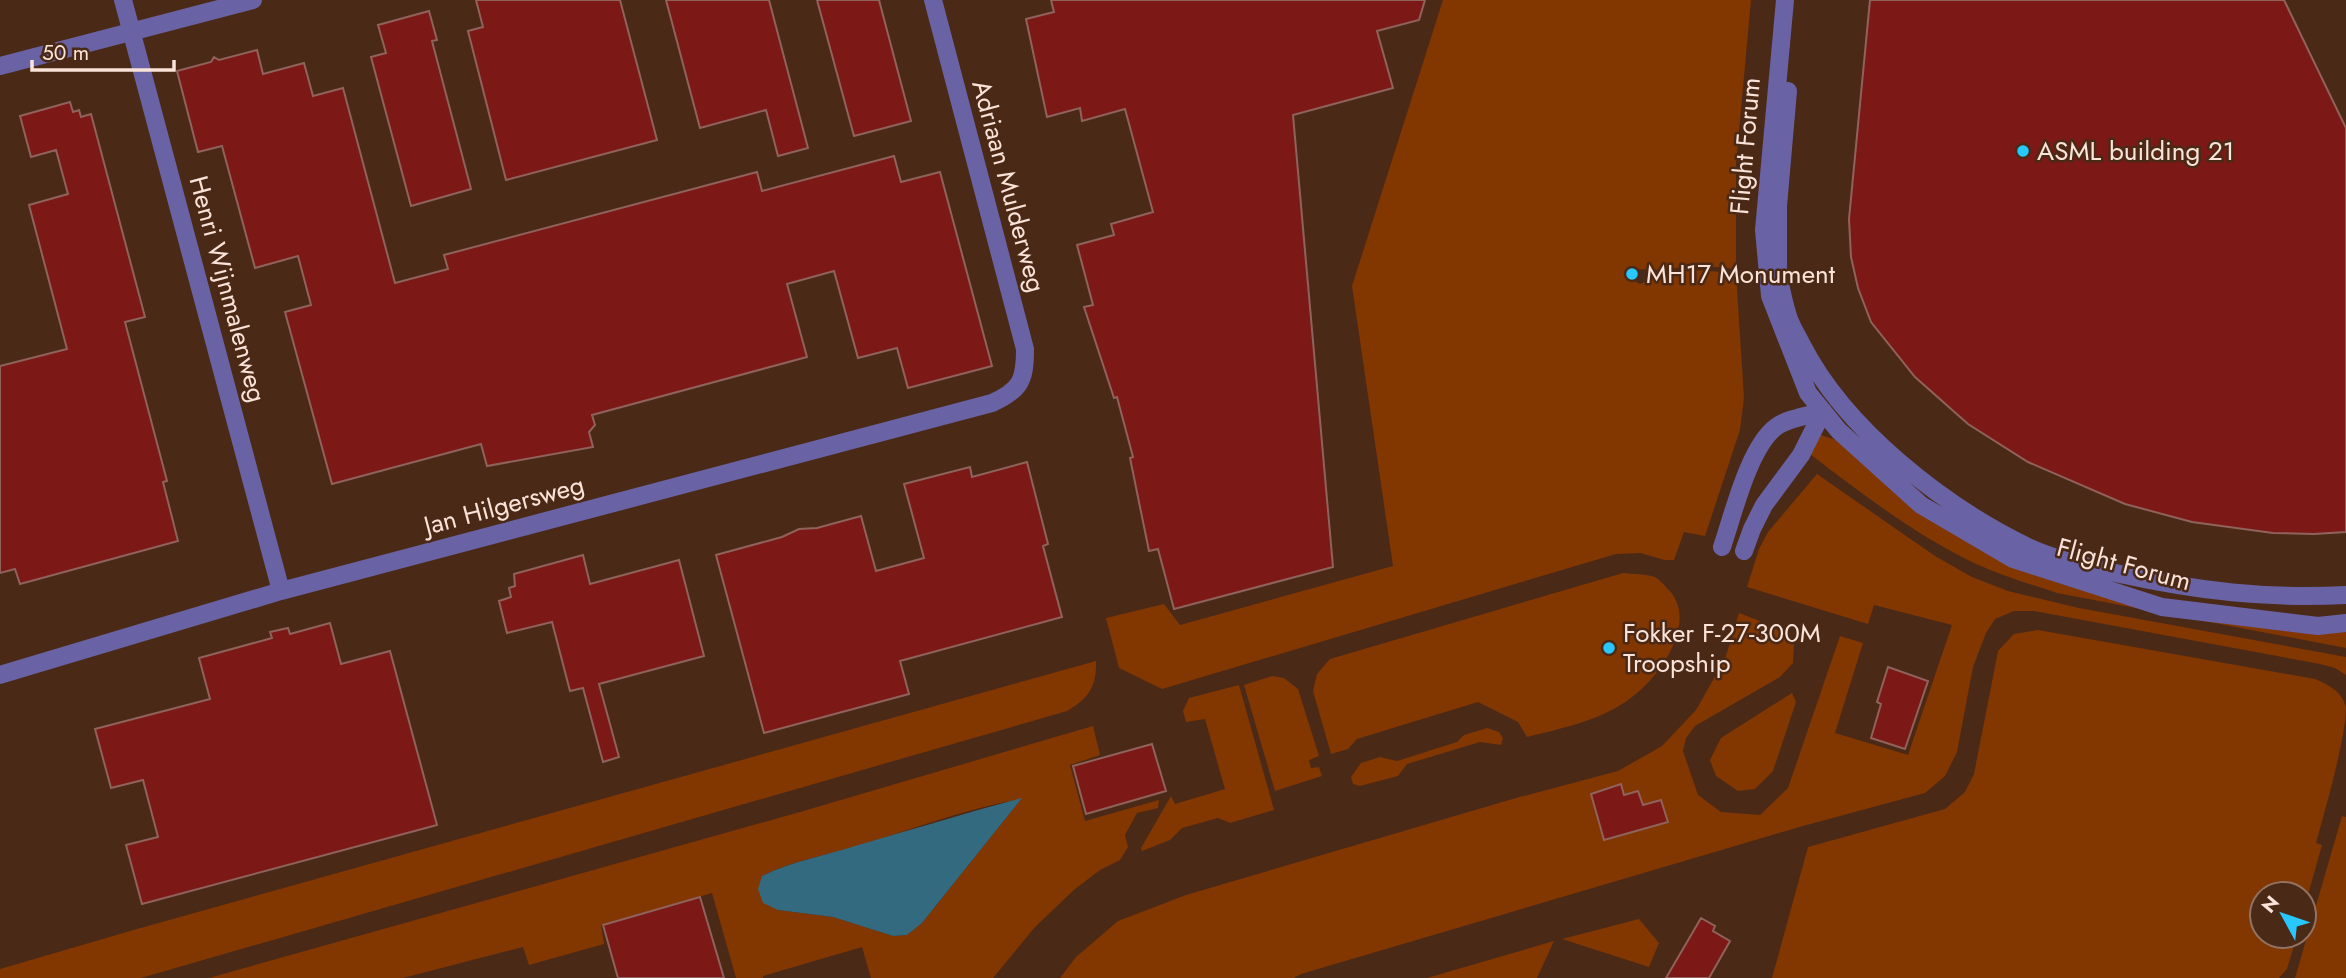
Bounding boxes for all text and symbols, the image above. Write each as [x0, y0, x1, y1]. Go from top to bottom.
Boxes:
scale bar [32, 28, 173, 72]
text: 50 m [42, 38, 89, 68]
street label: Adriaan Mulderweg [962, 76, 1056, 296]
street label: Flight Forum [1720, 76, 1770, 216]
place label: ASML building 21 [2037, 132, 2235, 170]
marker: ASML building 21 [2015, 143, 2031, 159]
street label: Henri Wijnmalenweg [180, 172, 276, 406]
place label: MH17 Monument [1646, 255, 1836, 293]
marker: MH17 Monument [1624, 266, 1640, 282]
street label: Jan Hilgersweg [417, 465, 588, 545]
street label: Flight Forum [2053, 528, 2195, 600]
place label: Fokker F-27-300M Troopship [1623, 614, 1821, 682]
marker: Fokker F-27-300M Troopship [1601, 640, 1617, 656]
north arrow [2248, 880, 2318, 950]
text: N [2255, 890, 2286, 919]

